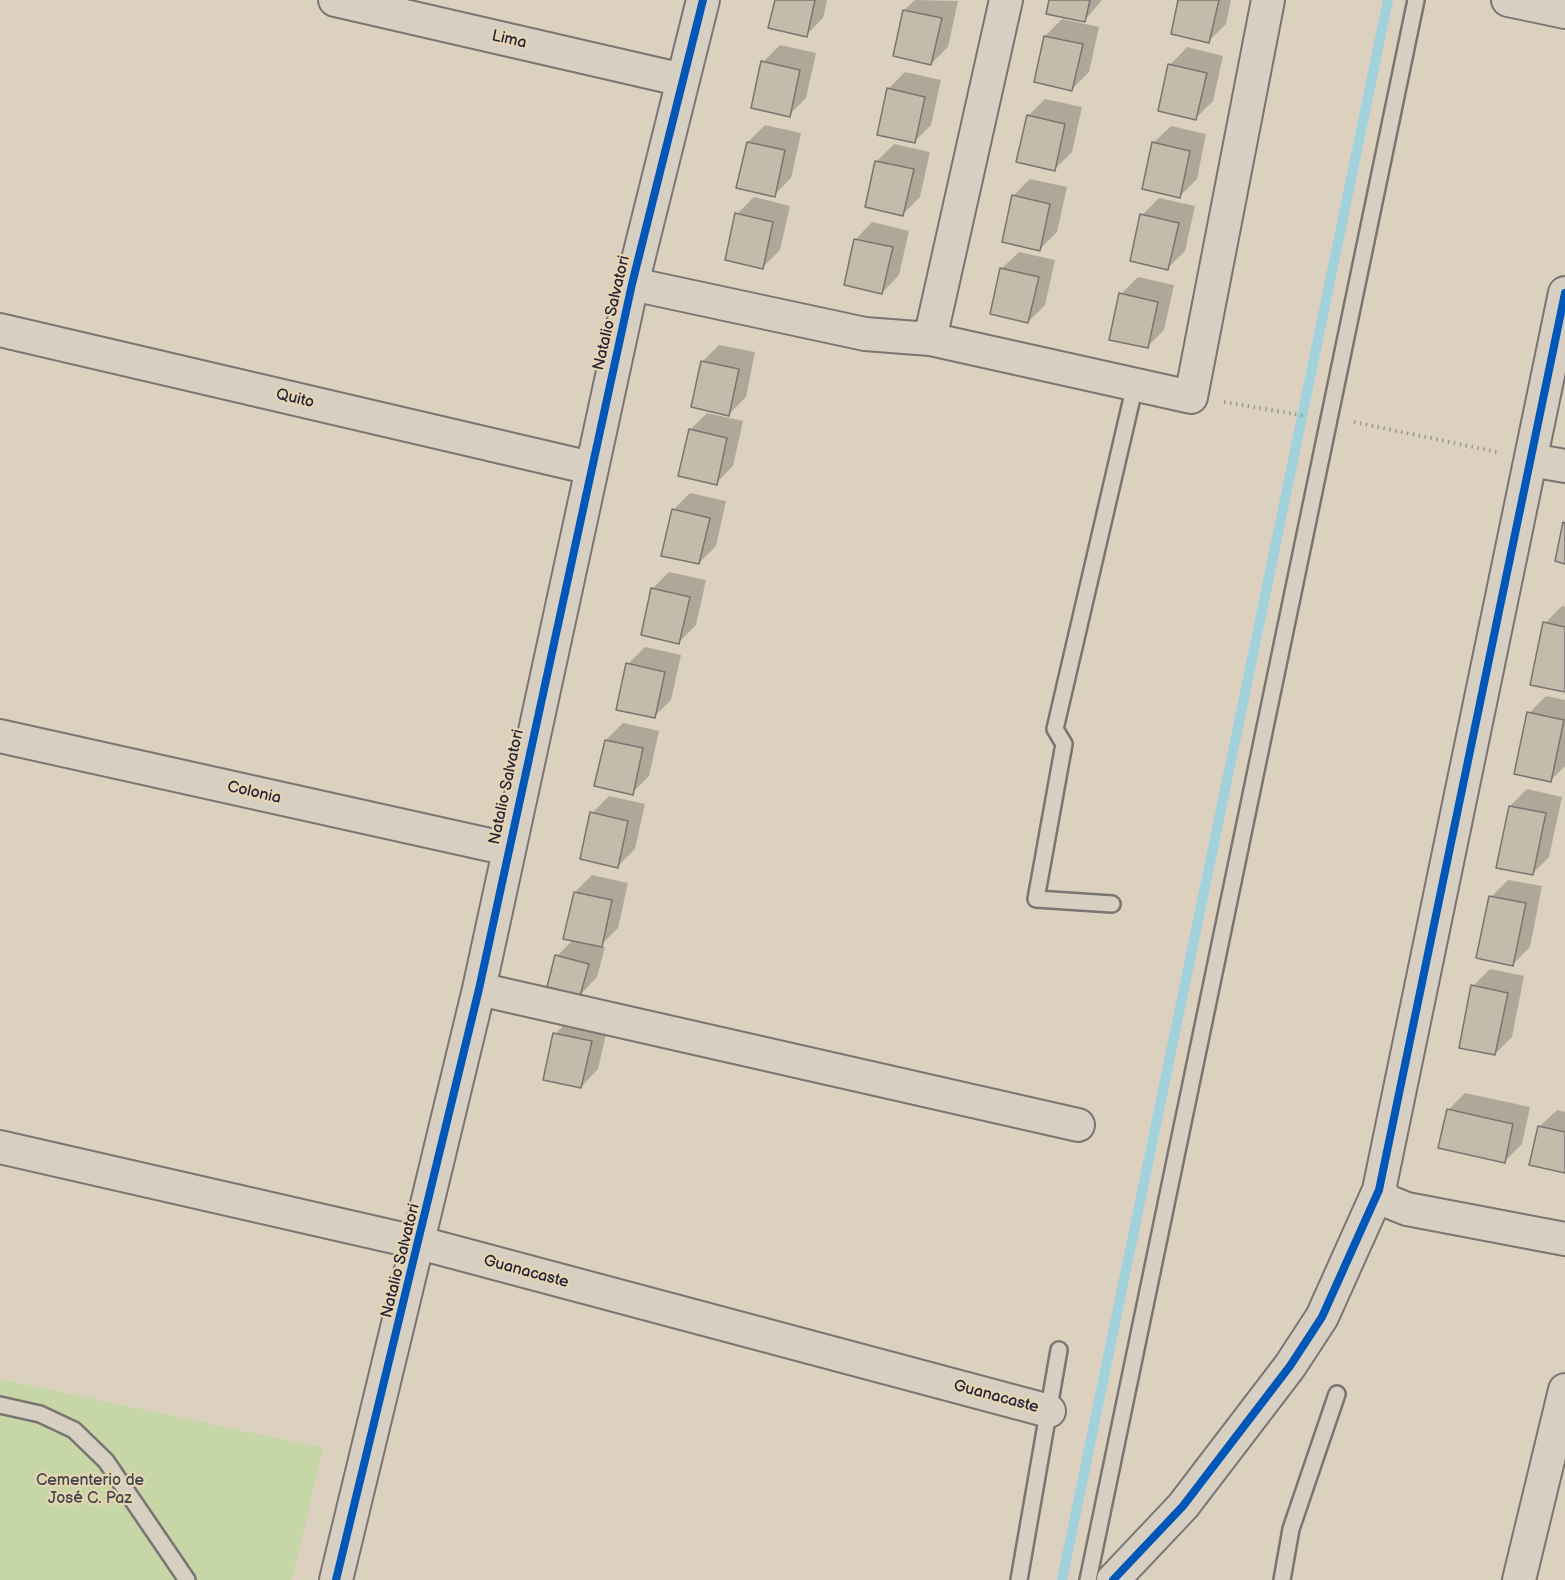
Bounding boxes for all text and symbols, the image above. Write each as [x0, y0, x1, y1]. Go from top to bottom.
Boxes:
street label: Lima [490, 27, 528, 53]
street label: Natalio Salvatori [589, 254, 635, 372]
street label: Quito [274, 385, 316, 413]
street label: Natalio Salvatori [485, 728, 529, 846]
street label: Colonia [225, 777, 283, 809]
street label: Natalio Salvatori [378, 1202, 424, 1320]
street label: Guanacaste [481, 1251, 571, 1293]
street label: Guanacaste [951, 1376, 1041, 1418]
park label: Cementerio de José C. Paz [36, 1471, 144, 1509]

